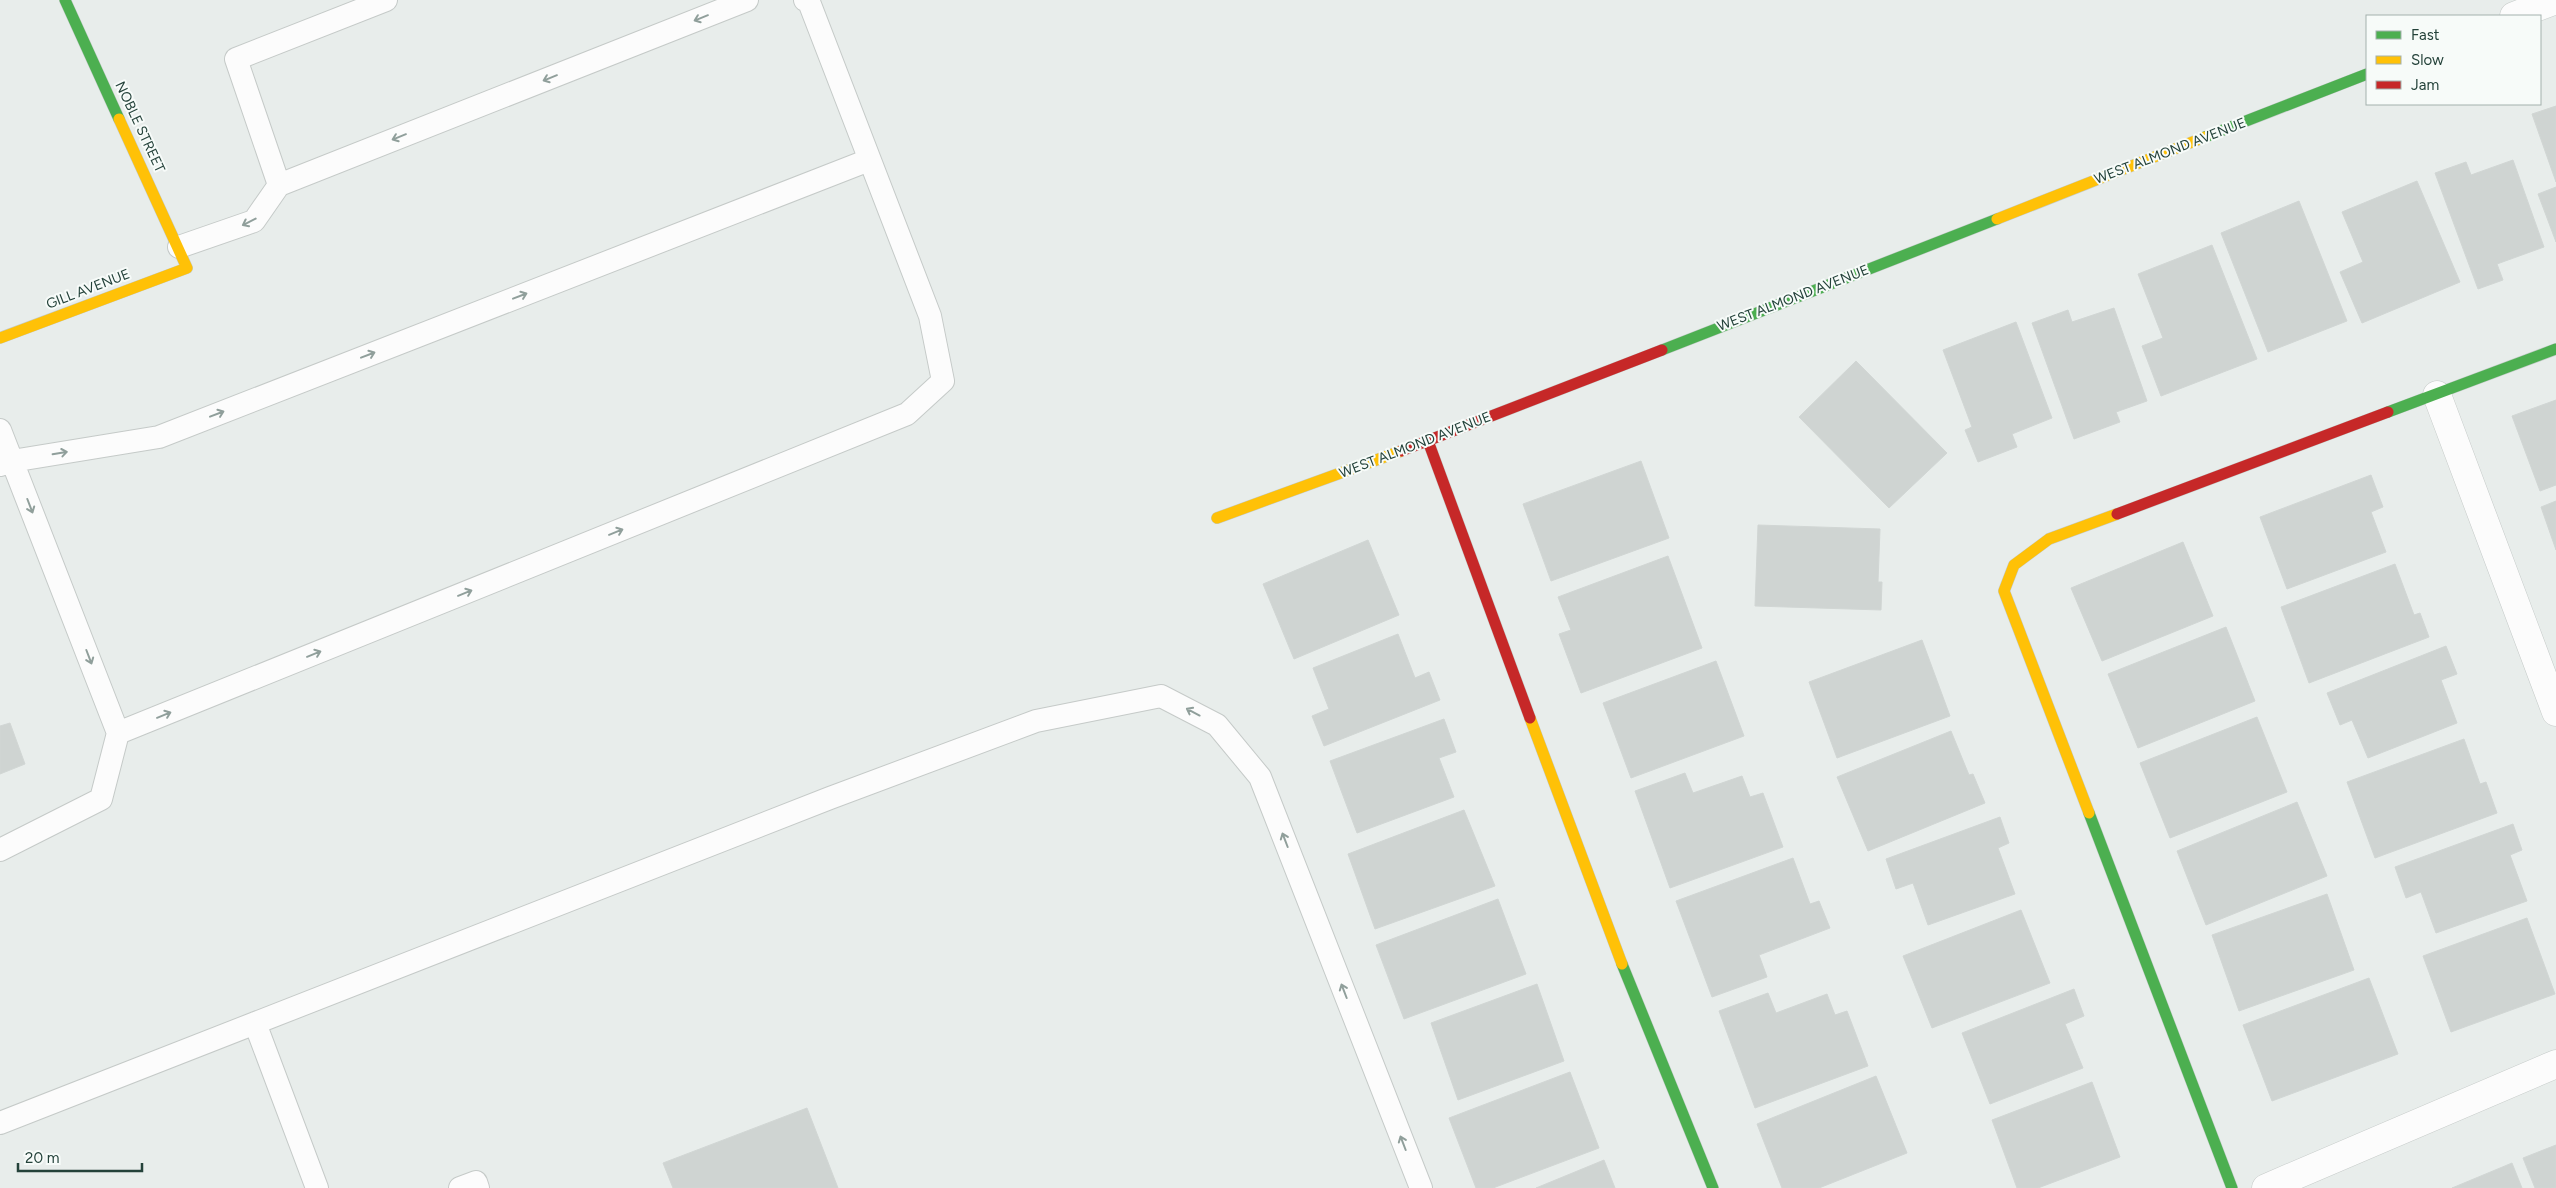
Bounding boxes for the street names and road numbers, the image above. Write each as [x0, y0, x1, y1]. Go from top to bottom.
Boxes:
street label: NOBLE STREET [111, 79, 169, 176]
street label: WEST ALMOND AVENUE [2092, 114, 2248, 188]
street label: WEST ALMOND AVENUE [1715, 261, 1871, 335]
street label: GILL AVENUE [44, 265, 132, 313]
street label: WEST ALMOND AVENUE [1337, 408, 1493, 482]

